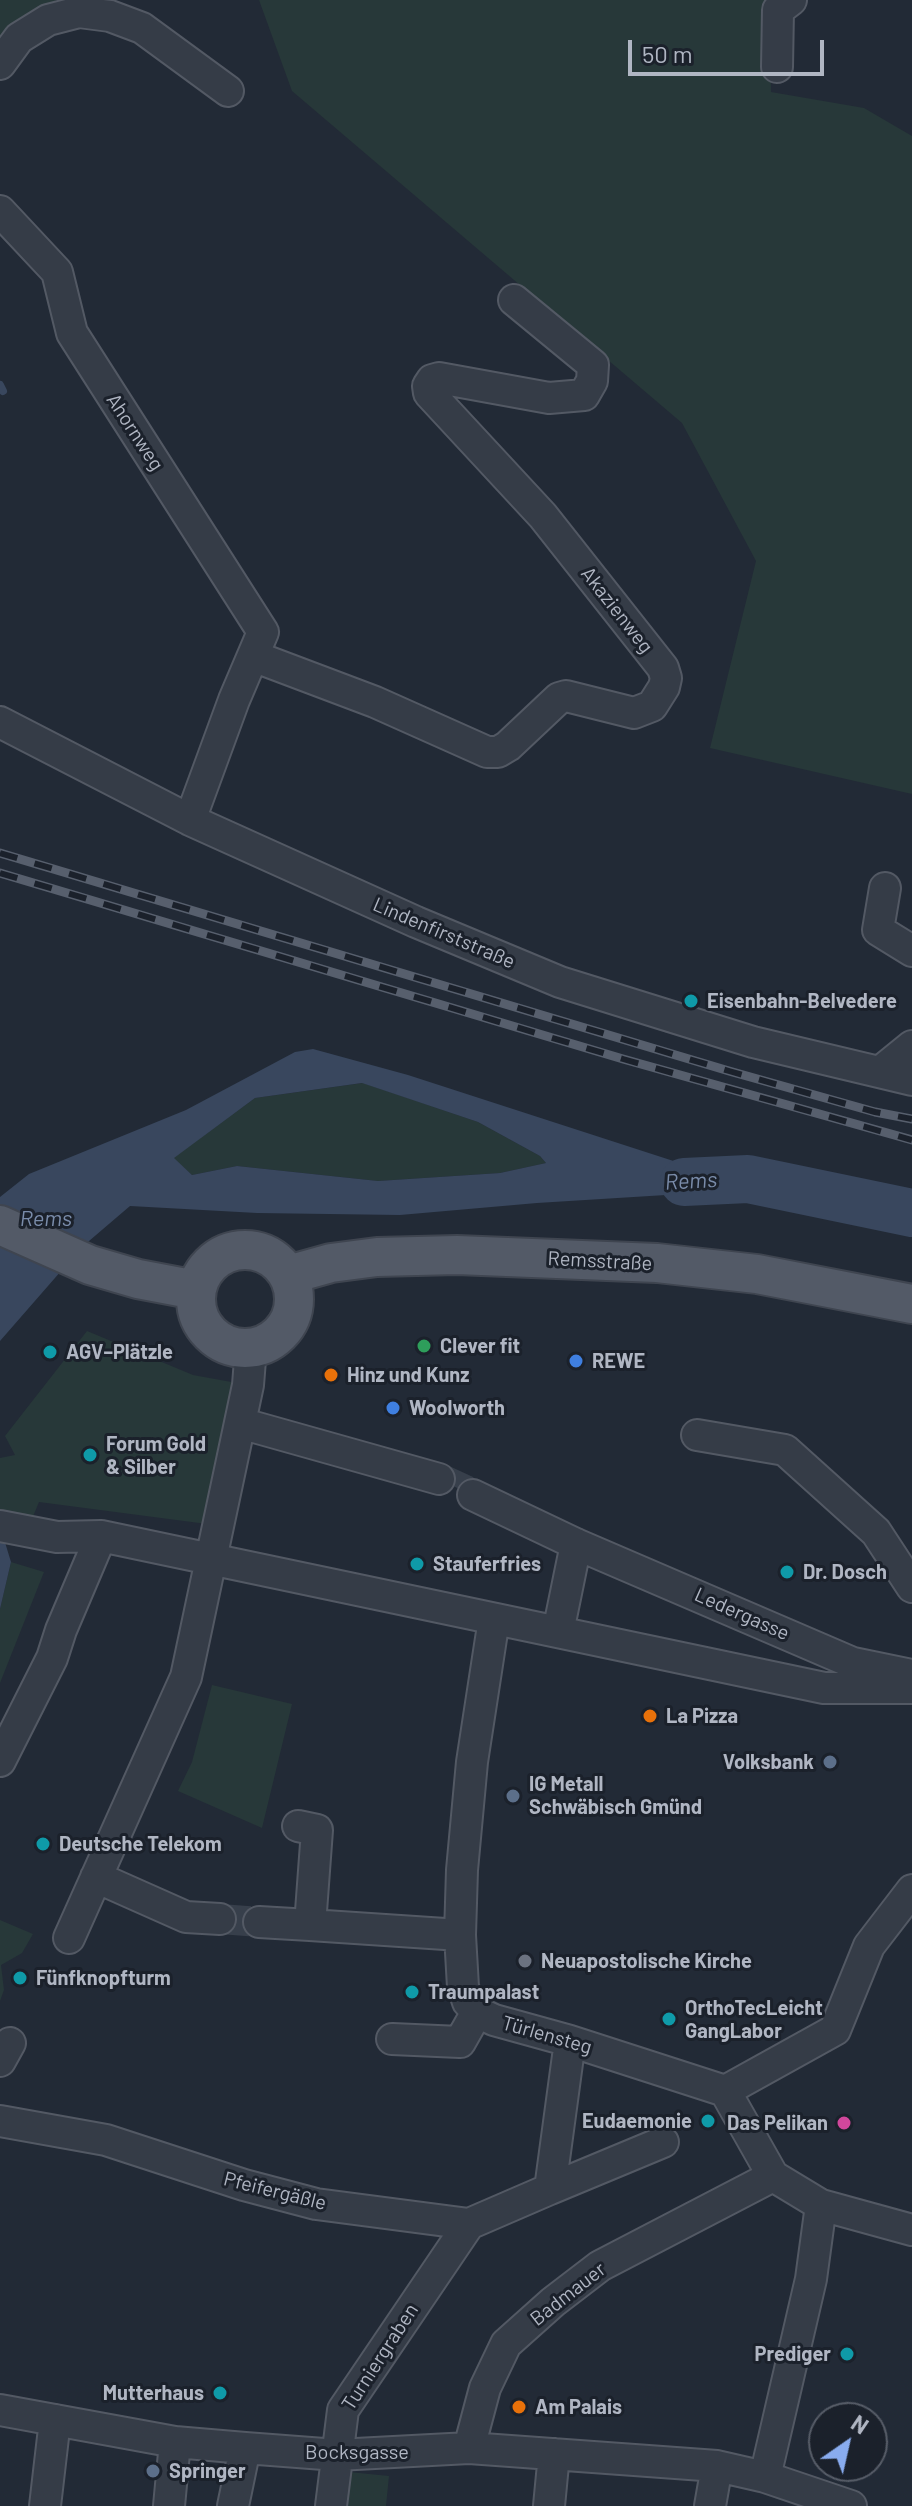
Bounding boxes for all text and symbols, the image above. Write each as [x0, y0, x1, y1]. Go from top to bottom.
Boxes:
scale bar [632, 24, 828, 74]
text: 50 m [642, 39, 693, 68]
street label: Ahornweg [101, 389, 169, 475]
street label: Akazienweg [576, 562, 658, 658]
street label: Lindenfirststraße [369, 892, 519, 974]
place label: Eisenbahn-Belvedere [707, 989, 897, 1013]
marker: Eisenbahn-Belvedere [682, 992, 700, 1010]
water label: Rems [664, 1166, 718, 1196]
water label: Rems [20, 1206, 72, 1232]
street label: Remsstraße [547, 1246, 653, 1276]
place label: Clever fit [440, 1334, 520, 1358]
marker: Clever fit [415, 1337, 433, 1355]
place label: AGV–Plätzle [66, 1340, 173, 1364]
marker: AGV–Plätzle [41, 1343, 59, 1361]
place label: REWE [592, 1349, 645, 1373]
marker: REWE [567, 1352, 585, 1370]
place label: Hinz und Kunz [347, 1363, 469, 1387]
marker: Hinz und Kunz [322, 1366, 340, 1384]
place label: Woolworth [409, 1396, 505, 1420]
marker: Woolworth [384, 1399, 402, 1417]
place label: Forum Gold & Silber [106, 1432, 206, 1479]
marker: Forum Gold & Silber [81, 1446, 99, 1464]
place label: Stauferfries [433, 1552, 541, 1576]
marker: Stauferfries [408, 1555, 426, 1573]
place label: Dr. Dosch [803, 1560, 887, 1584]
marker: Dr. Dosch [778, 1563, 796, 1581]
street label: Ledergasse [691, 1582, 793, 1646]
place label: La Pizza [666, 1704, 738, 1728]
marker: La Pizza [641, 1707, 659, 1725]
place label: Volksbank [723, 1750, 814, 1774]
marker: Volksbank [821, 1753, 839, 1771]
place label: IG Metall Schwäbisch Gmünd [529, 1772, 702, 1819]
marker: IG Metall Schwäbisch Gmünd [504, 1787, 522, 1805]
place label: Deutsche Telekom [59, 1832, 222, 1856]
marker: Deutsche Telekom [34, 1835, 52, 1853]
place label: Neuapostolische Kirche [541, 1949, 752, 1973]
marker: Neuapostolische Kirche [516, 1952, 534, 1970]
place label: Fünfknopfturm [36, 1966, 171, 1990]
marker: Fünfknopfturm [11, 1969, 29, 1987]
place label: Traumpalast [428, 1980, 539, 2004]
marker: Traumpalast [403, 1983, 421, 2001]
place label: OrthoTecLeicht GangLabor [685, 1996, 823, 2043]
marker: OrthoTecLeicht GangLabor [660, 2010, 678, 2028]
street label: Türlensteg [499, 2011, 595, 2059]
place label: Eudaemonie [582, 2109, 692, 2133]
place label: Das Pelikan [727, 2111, 828, 2135]
marker: Eudaemonie [699, 2112, 717, 2130]
marker: Das Pelikan [835, 2114, 853, 2132]
street label: Pfeifergäßle [221, 2167, 329, 2215]
street label: Badmauer [526, 2257, 610, 2331]
street label: Turniergraben [337, 2299, 423, 2415]
place label: Prediger [755, 2342, 831, 2366]
marker: Prediger [838, 2345, 856, 2363]
place label: Mutterhaus [103, 2381, 204, 2405]
marker: Mutterhaus [211, 2384, 229, 2402]
place label: Am Palais [535, 2395, 622, 2419]
marker: Am Palais [510, 2398, 528, 2416]
north arrow [808, 2402, 888, 2482]
text: N [847, 2409, 874, 2439]
street label: Bocksgasse [305, 2440, 409, 2464]
place label: Springer [169, 2459, 246, 2483]
marker: Springer [144, 2462, 162, 2480]

